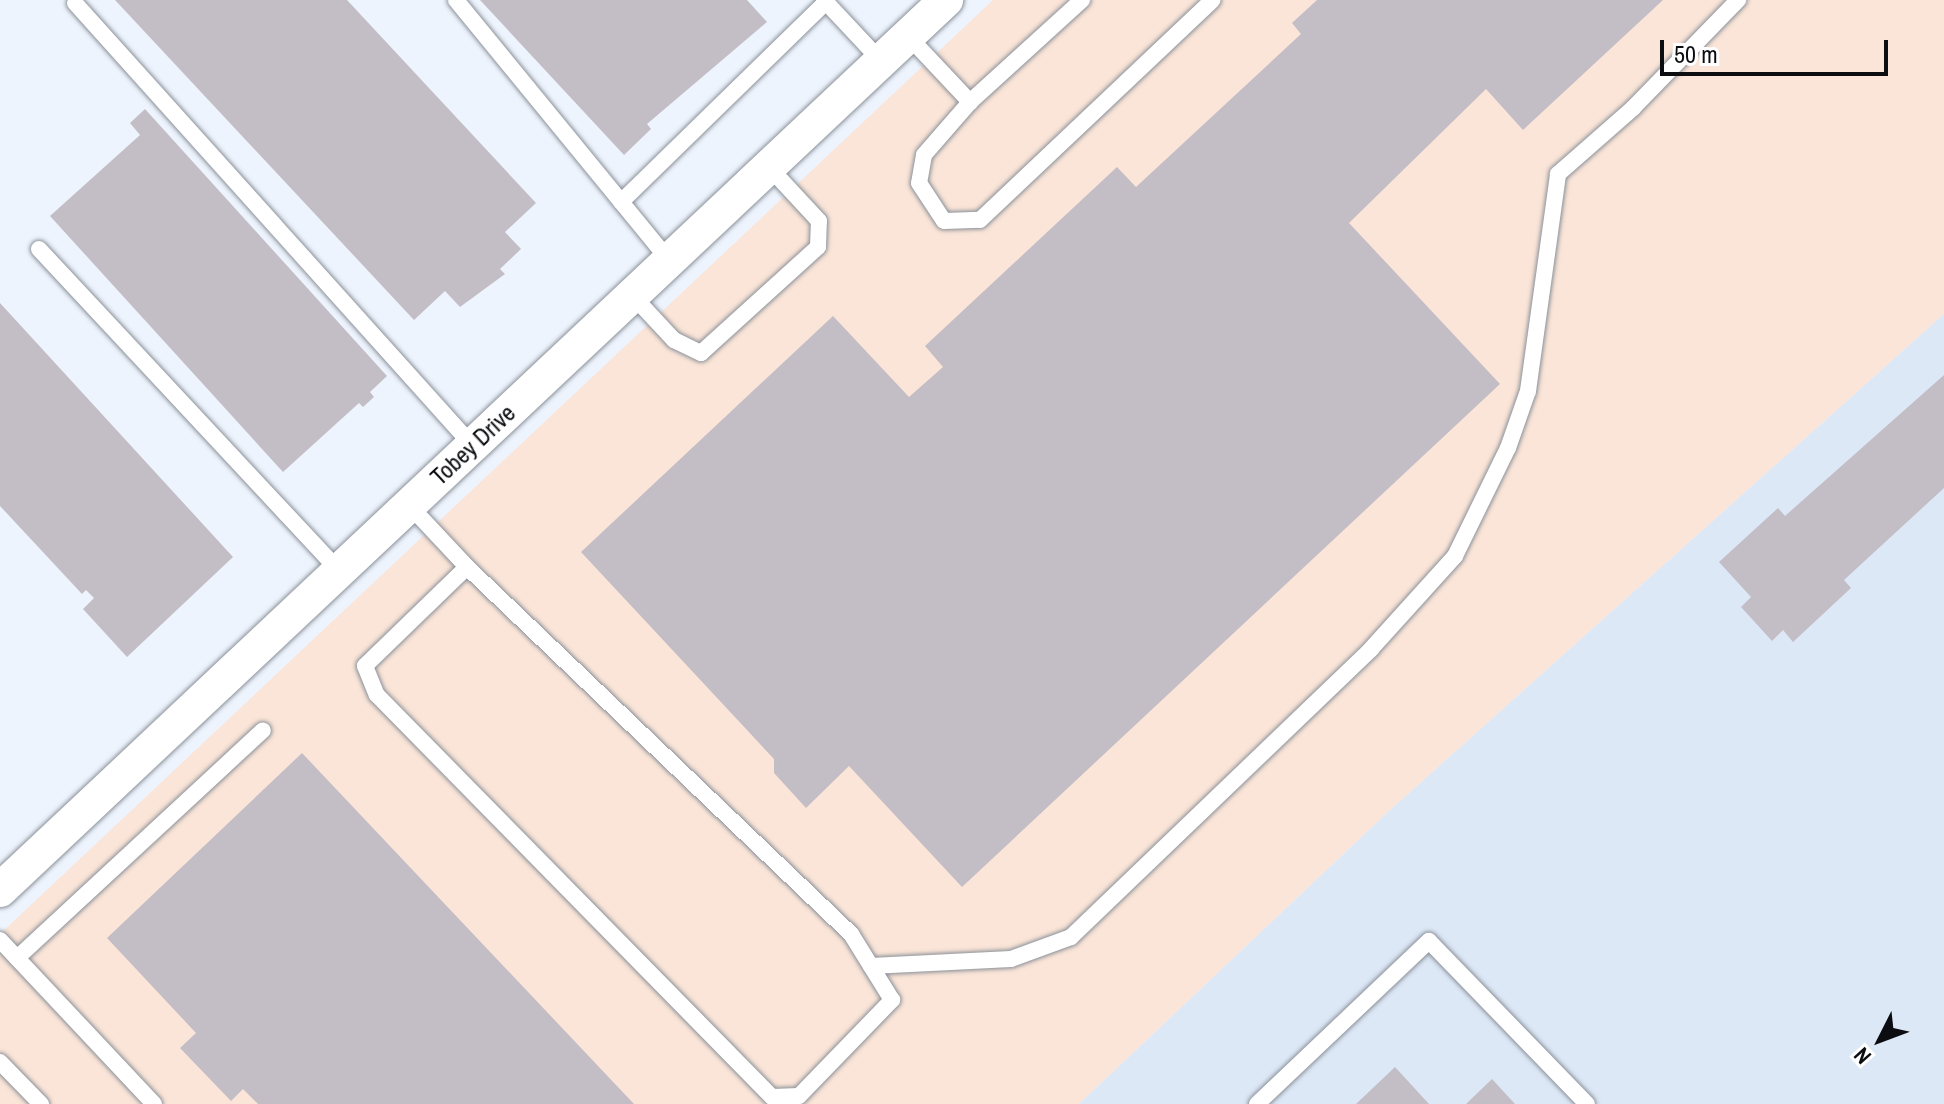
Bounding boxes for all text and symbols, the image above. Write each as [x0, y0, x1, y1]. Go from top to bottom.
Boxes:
scale bar [1664, 24, 1892, 74]
text: 50 m [1674, 38, 1718, 70]
street label: Tobey Drive [425, 399, 521, 491]
north arrow [1840, 1000, 1920, 1080]
text: N [1847, 1041, 1878, 1071]

